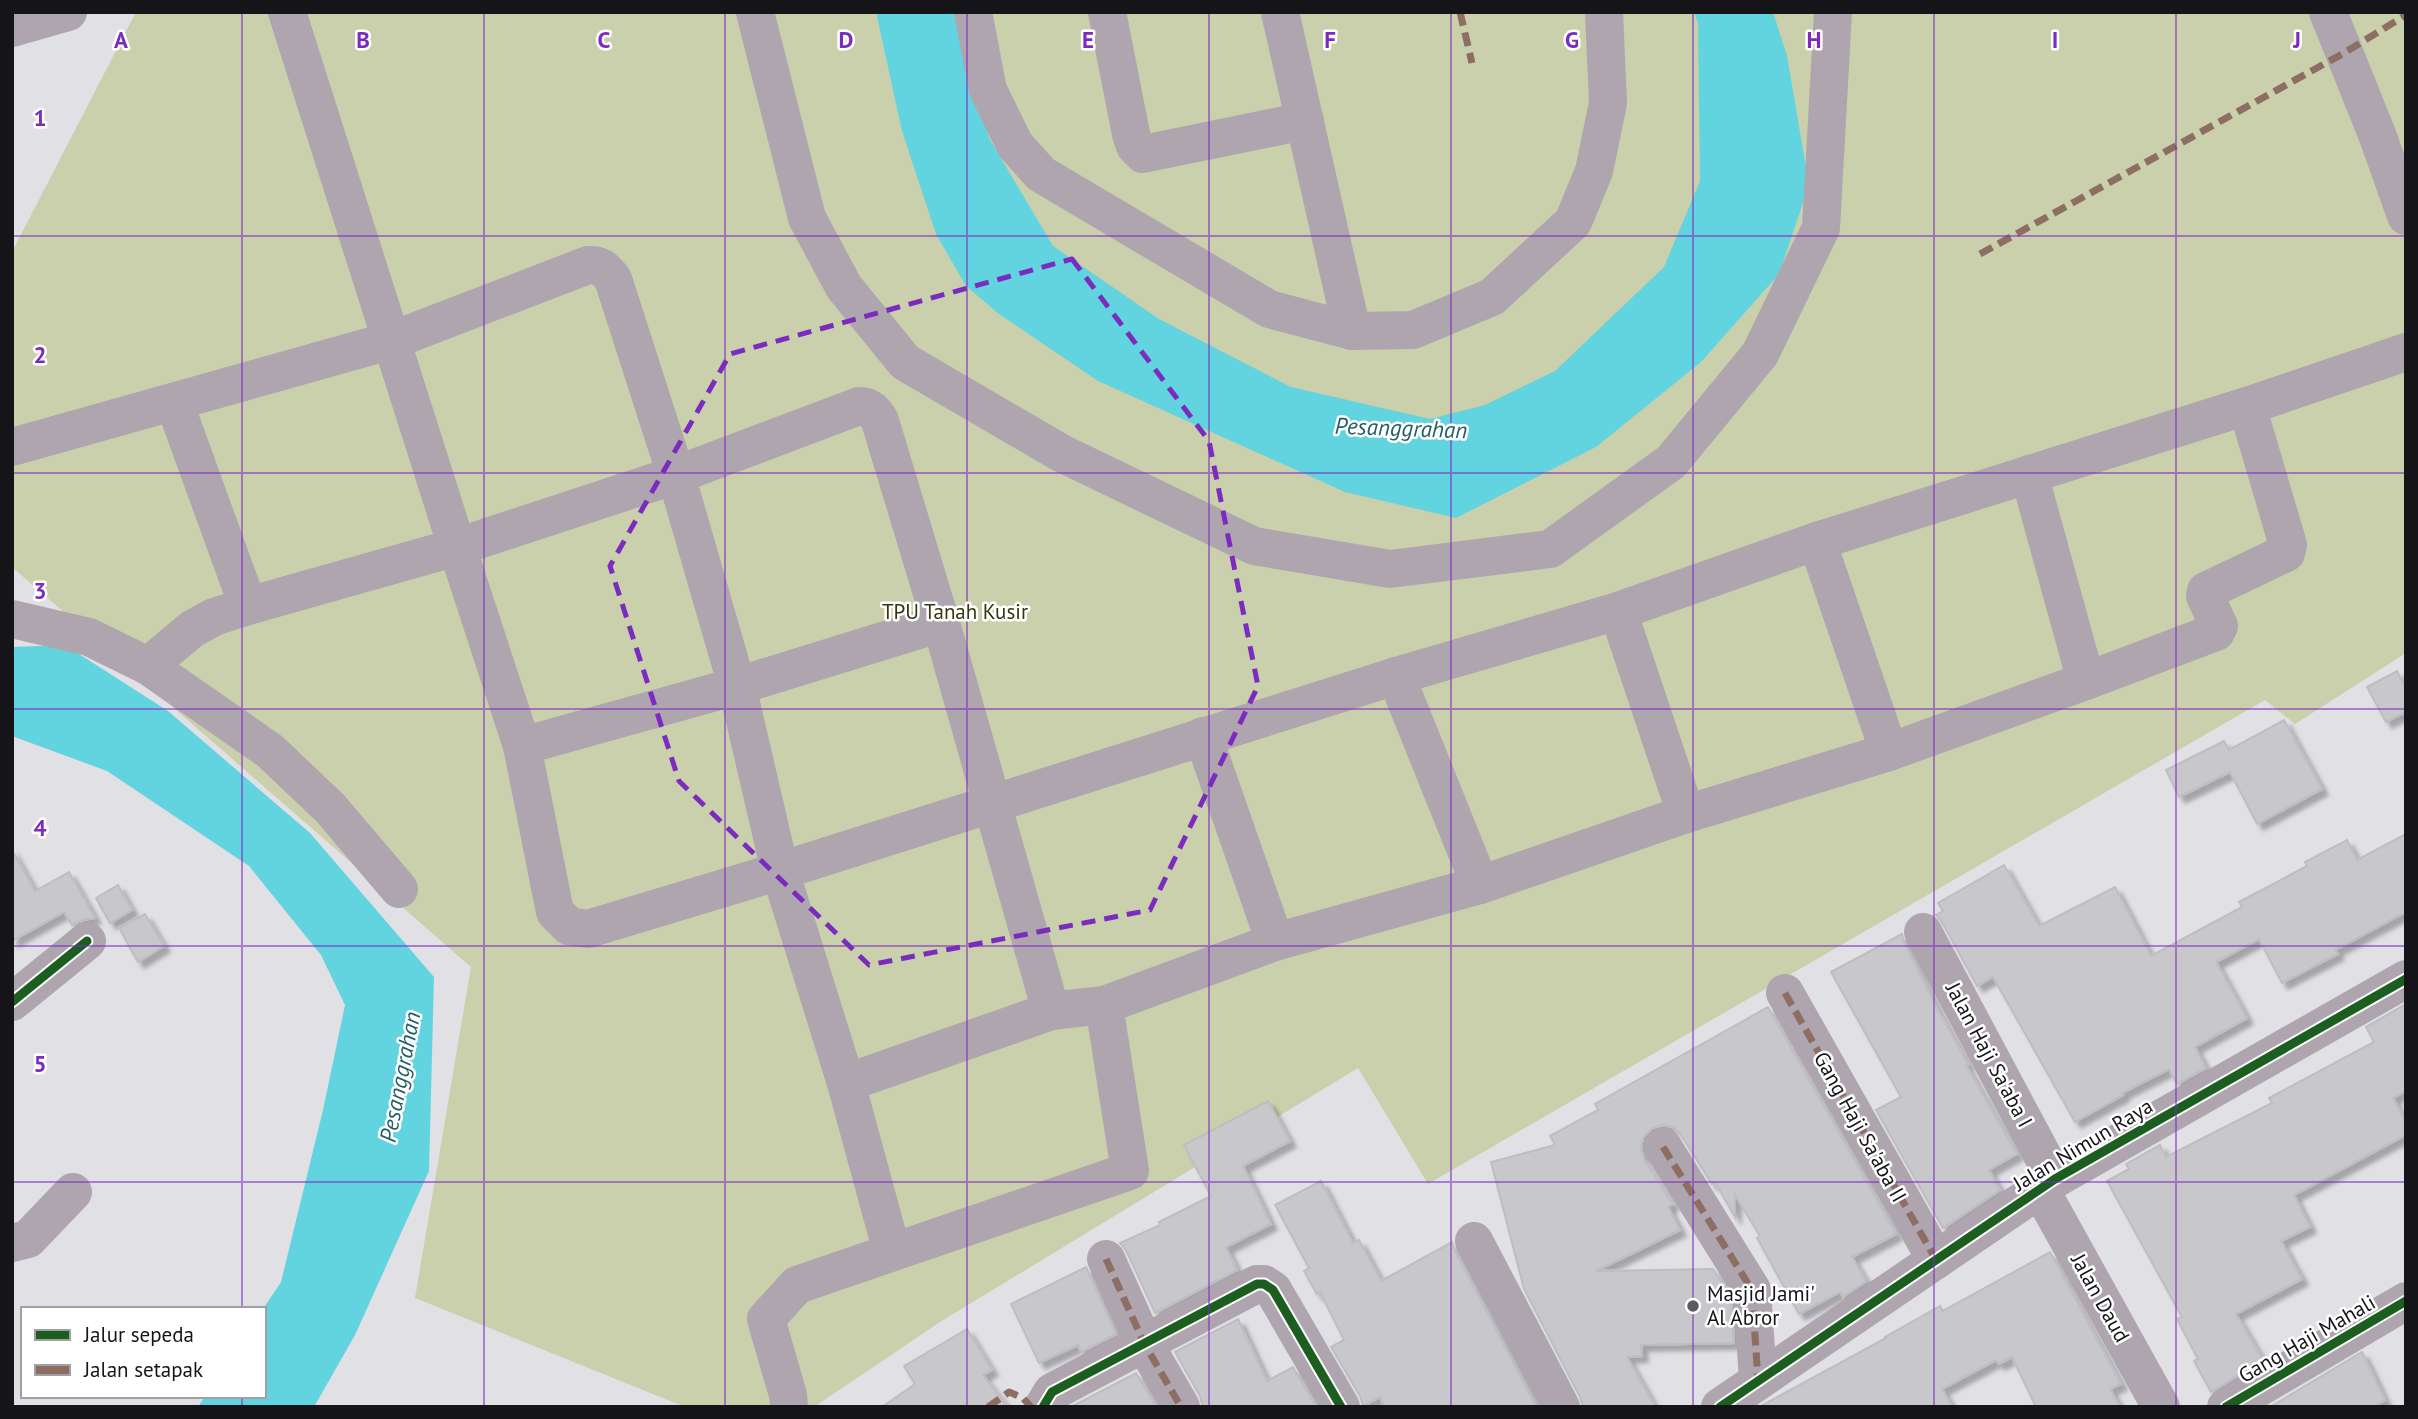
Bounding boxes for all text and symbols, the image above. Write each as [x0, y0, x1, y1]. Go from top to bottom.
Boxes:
text: A [114, 25, 128, 54]
text: B [356, 25, 370, 54]
text: C [598, 25, 611, 54]
text: D [839, 25, 853, 54]
text: E [1082, 25, 1094, 54]
text: F [1324, 25, 1336, 54]
text: G [1565, 25, 1579, 54]
text: H [1807, 25, 1821, 54]
text: I [2052, 25, 2058, 54]
text: J [2292, 25, 2301, 54]
text: 1 [33, 103, 47, 132]
text: 2 [33, 340, 47, 369]
water label: Pesanggrahan [1334, 411, 1468, 444]
text: 3 [33, 576, 47, 605]
park label: TPU Tanah Kusir [882, 598, 1028, 625]
text: 4 [33, 813, 47, 842]
street label: Jalan Haji Sa'aba I [1939, 977, 2039, 1132]
water label: Pesanggrahan [373, 1009, 426, 1145]
street label: Gang Haji Sa'aba II [1808, 1047, 1913, 1207]
text: 5 [33, 1049, 47, 1078]
street label: Jalan Nimun Raya [2007, 1092, 2158, 1197]
street label: Jalan Daud [2065, 1248, 2136, 1347]
place label: Masjid Jami' Al Abror [1707, 1280, 1815, 1331]
street label: Gang Haji Mahali [2233, 1288, 2380, 1389]
marker: Masjid Jami' Al Abror [1685, 1298, 1701, 1314]
legend [21, 1307, 266, 1398]
text: Jalur sepeda [83, 1321, 194, 1348]
text: Jalan setapak [83, 1356, 203, 1383]

